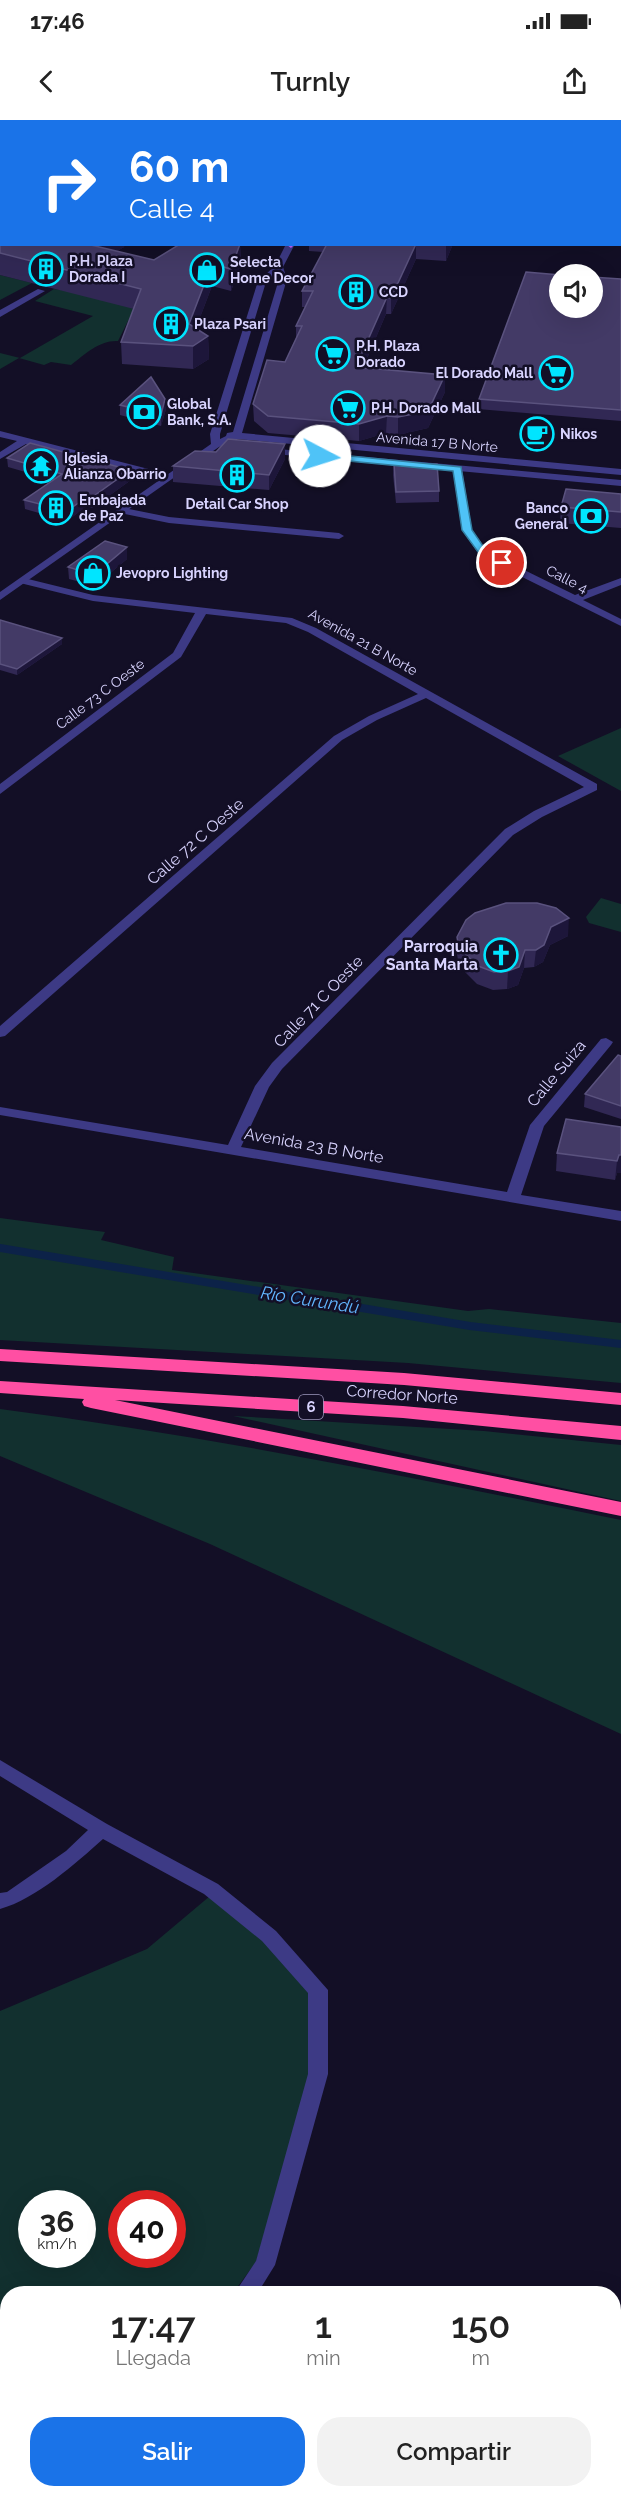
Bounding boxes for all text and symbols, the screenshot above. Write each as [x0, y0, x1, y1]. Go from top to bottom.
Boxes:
text: 17:46 [30, 8, 85, 34]
icon: back [30, 65, 63, 98]
icon: share [558, 65, 591, 98]
text: Turnly [271, 66, 350, 97]
text: 60 m [129, 143, 229, 192]
icon: right [30, 144, 108, 222]
text: Calle 4 [129, 193, 214, 224]
building icon: P.H. Plaza Dorada I [28, 251, 64, 287]
shop icon: Selecta Home Decor [189, 252, 225, 288]
place label: P.H. Plaza Dorada I [69, 253, 133, 285]
place label: Selecta Home Decor [230, 254, 314, 286]
map controls [549, 264, 603, 318]
button: sound [549, 264, 603, 318]
building icon: CCD [338, 274, 374, 310]
place label: CCD [379, 284, 408, 300]
building icon: Plaza Psari [153, 306, 189, 342]
place label: Plaza Psari [194, 316, 266, 332]
supermarket icon: P.H. Plaza Dorado [315, 336, 351, 372]
place label: P.H. Plaza Dorado [356, 338, 420, 370]
supermarket icon: El Dorado Mall [538, 355, 574, 391]
place label: El Dorado Mall [435, 365, 534, 381]
supermarket icon: P.H. Dorado Mall [330, 390, 366, 426]
bank icon: Global Bank, S.A. [126, 394, 162, 430]
place label: Global Bank, S.A. [167, 396, 232, 428]
place label: P.H. Dorado Mall [371, 400, 481, 416]
cafe icon: Nikos [519, 416, 555, 452]
position arrow [288, 424, 352, 488]
place label: Nikos [560, 426, 597, 442]
street label: Avenida 17 B Norte [375, 429, 499, 455]
temple icon: Iglesia Alianza Obarrio [23, 448, 59, 484]
place label: Iglesia Alianza Obarrio [64, 450, 167, 482]
building icon: Detail Car Shop [219, 457, 255, 493]
building icon: Embajada de Paz [38, 490, 74, 526]
place label: Embajada de Paz [79, 492, 146, 524]
place label: Detail Car Shop [185, 496, 289, 512]
bank icon: Banco General [573, 498, 609, 534]
place label: Banco General [515, 500, 569, 532]
pin [476, 537, 527, 588]
icon: arrive [485, 546, 518, 579]
shop icon: Jevopro Lighting [75, 555, 111, 591]
street label: Calle 4 [544, 562, 591, 596]
place label: Jevopro Lighting [116, 565, 228, 581]
street label: Avenida 21 B Norte [306, 605, 420, 679]
street label: Calle 73 C Oeste [53, 656, 147, 732]
street label: Calle 72 C Oeste [143, 794, 247, 888]
place label: Parroquia Santa Marta [386, 937, 478, 974]
church icon: Parroquia Santa Marta [483, 937, 519, 973]
street label: Calle 71 C Oeste [270, 952, 367, 1051]
street label: Calle Suiza [523, 1036, 590, 1111]
street label: Avenida 23 B Norte [243, 1124, 385, 1167]
water label: Río Curundú [259, 1281, 361, 1318]
street label: Corredor Norte [346, 1381, 458, 1408]
road number: 6 [299, 1395, 323, 1419]
speed limit sign: 40 [108, 2190, 186, 2268]
text: 36 [40, 2204, 74, 2239]
text: km/h [37, 2235, 77, 2253]
text: 17:47 [111, 2304, 195, 2346]
text: 1 [315, 2304, 332, 2346]
text: 150 [451, 2304, 510, 2346]
text: Llegada [115, 2346, 191, 2370]
text: min [306, 2346, 341, 2370]
text: m [472, 2346, 490, 2370]
button: Salir [30, 2417, 305, 2486]
button: Compartir [317, 2417, 591, 2486]

